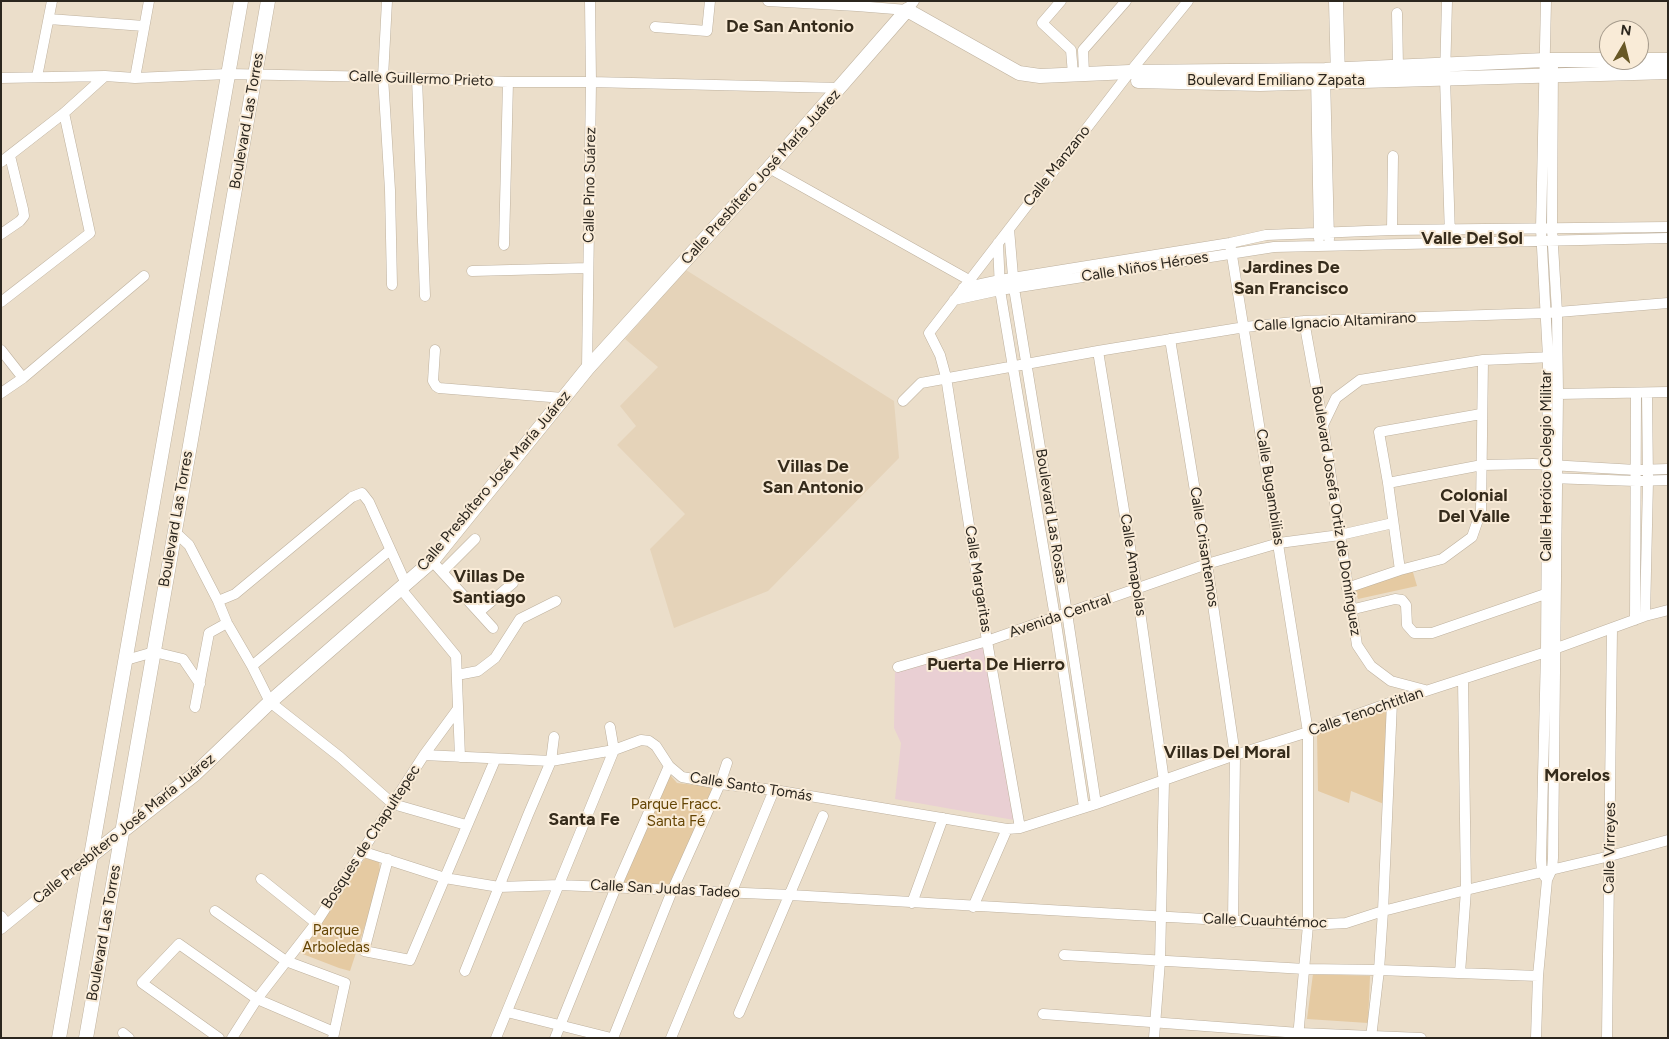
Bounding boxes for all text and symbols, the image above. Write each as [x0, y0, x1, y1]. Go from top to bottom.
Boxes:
district label: De San Antonio [726, 16, 854, 38]
north arrow [1599, 20, 1649, 70]
text: N [1619, 21, 1633, 40]
street label: Boulevard Las Torres [226, 52, 268, 190]
street label: Calle Guillermo Prieto [348, 67, 494, 91]
street label: Boulevard Emiliano Zapata [1187, 72, 1365, 90]
street label: Calle Presbítero José María Juárez [678, 86, 844, 268]
street label: Calle Manzano [1020, 122, 1094, 210]
street label: Calle Pino Suárez [580, 127, 600, 243]
district label: Valle Del Sol [1421, 228, 1523, 250]
street label: Calle Niños Héroes [1080, 248, 1210, 286]
district label: Jardines De San Francisco [1234, 257, 1348, 300]
street label: Calle Ignacio Altamirano [1253, 309, 1417, 335]
street label: Calle Heróico Colegio Militar [1538, 370, 1556, 562]
street label: Boulevard Josefa Ortiz de Domínguez [1307, 385, 1365, 637]
street label: Calle Presbítero José María Juárez [413, 387, 575, 575]
street label: Calle Bugambilias [1252, 428, 1288, 546]
street label: Boulevard Las Rosas [1031, 447, 1071, 585]
street label: Boulevard Las Torres [155, 450, 197, 588]
district label: Villas De San Antonio [762, 456, 864, 498]
district label: Colonial Del Valle [1438, 485, 1510, 528]
street label: Calle Crisantemos [1186, 486, 1222, 608]
street label: Calle Amapolas [1116, 513, 1150, 617]
street label: Calle Margaritas [961, 524, 995, 634]
district label: Villas De Santiago [452, 566, 526, 608]
street label: Avenida Central [1007, 590, 1113, 642]
district label: Puerta De Hierro [927, 654, 1065, 676]
street label: Calle Tenochtitlan [1306, 684, 1426, 740]
district label: Villas Del Moral [1164, 742, 1290, 764]
street label: Calle Presbítero José María Juárez [29, 750, 219, 908]
street label: Bosques de Chapultepec [318, 762, 424, 912]
district label: Morelos [1544, 765, 1610, 787]
street label: Calle Santo Tomás [689, 768, 813, 806]
park label: Parque Fracc. Santa Fé [631, 796, 721, 831]
street label: Calle Virreyes [1600, 802, 1620, 894]
district label: Santa Fe [548, 809, 620, 831]
street label: Boulevard Las Torres [83, 864, 125, 1002]
street label: Calle San Judas Tadeo [590, 876, 740, 902]
street label: Calle Cuauhtémoc [1203, 910, 1327, 932]
park label: Parque Arboledas [302, 922, 370, 957]

